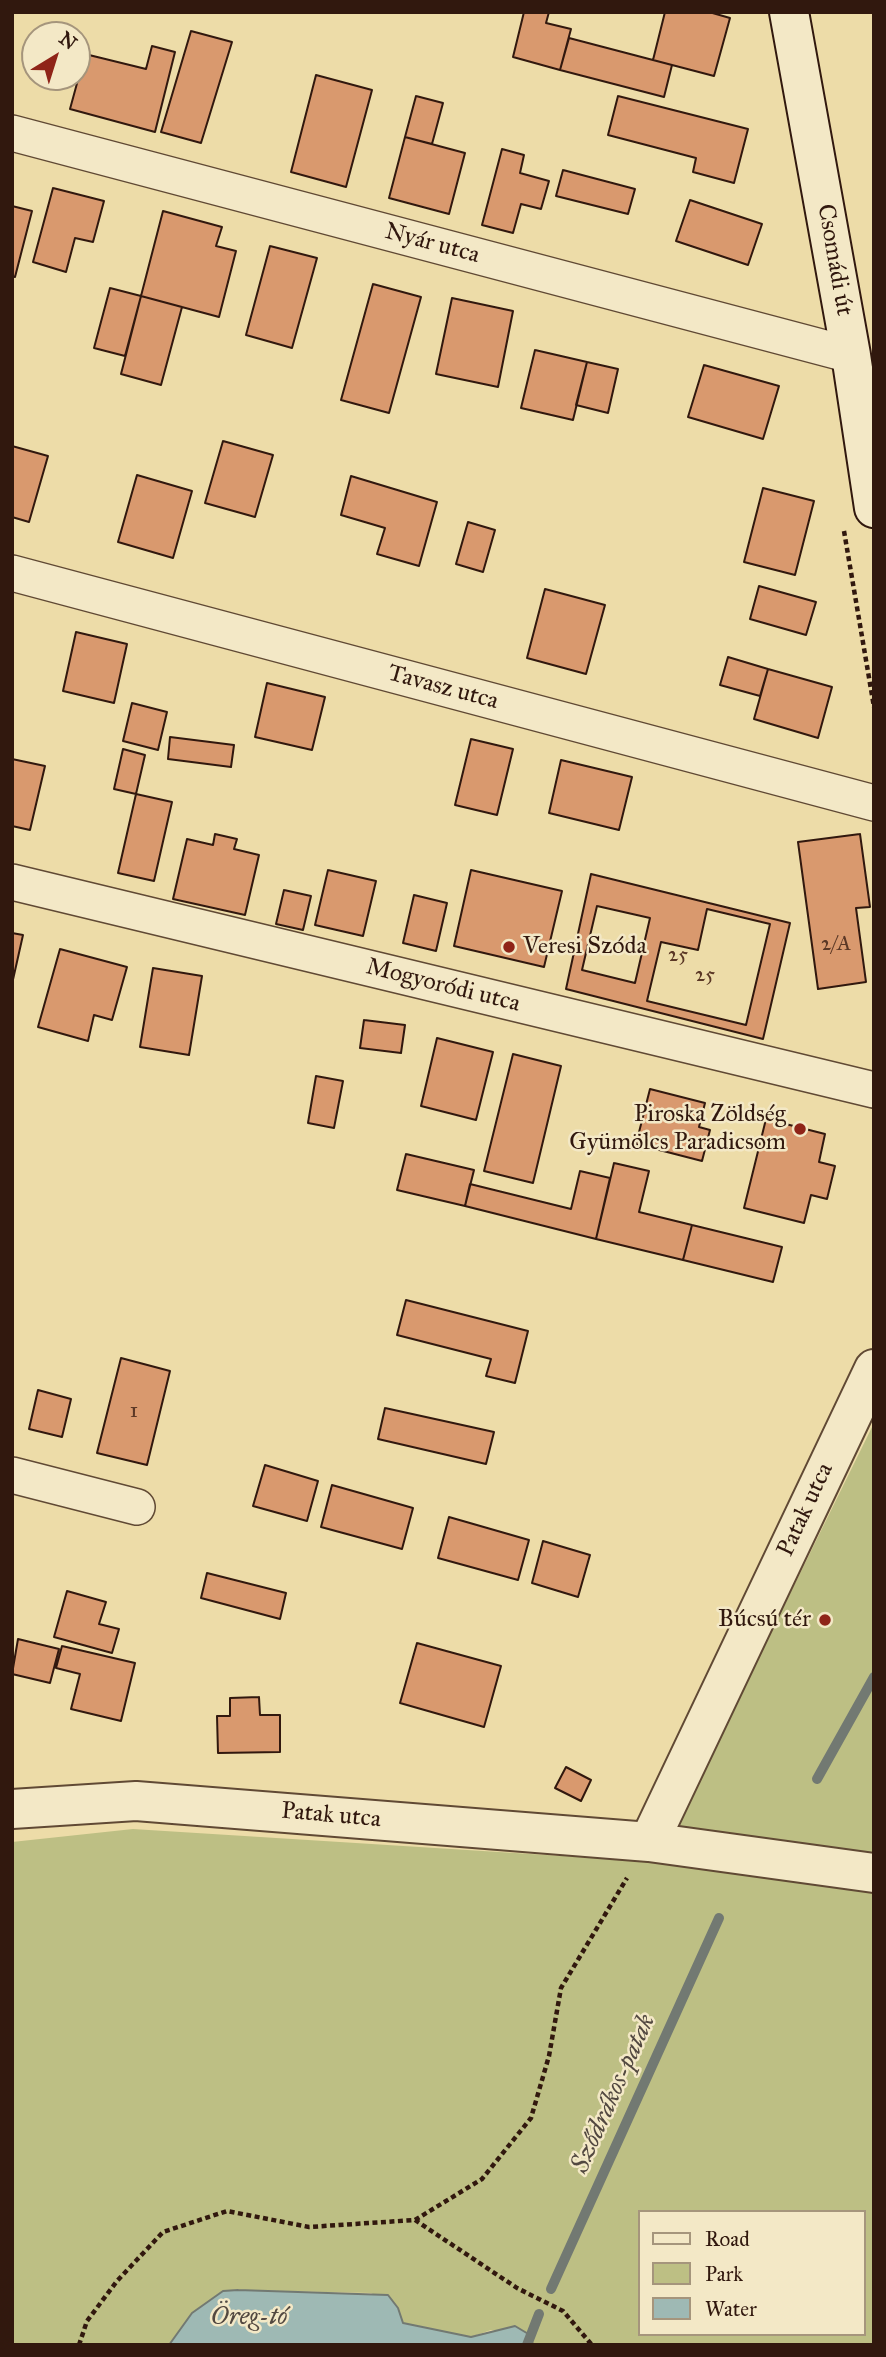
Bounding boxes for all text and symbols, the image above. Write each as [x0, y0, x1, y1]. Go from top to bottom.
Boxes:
north arrow [21, 21, 91, 91]
text: N [55, 27, 81, 55]
street label: Csomádi út [810, 202, 858, 318]
street label: Nyár utca [381, 218, 483, 270]
street label: Tavasz utca [385, 659, 501, 717]
house number: 2/A [821, 932, 851, 958]
place label: Veresi Szóda [523, 933, 647, 961]
marker: Veresi Szóda [501, 939, 517, 955]
house number: 25 [668, 943, 688, 969]
street label: Mogyoródi utca [363, 953, 523, 1019]
house number: 25 [695, 963, 715, 989]
place label: Piroska Zöldség Gyümölcs Paradicsom [569, 1101, 786, 1157]
marker: Piroska Zöldség Gyümölcs Paradicsom [792, 1121, 808, 1137]
house number: 1 [130, 1399, 138, 1425]
street label: Patak utca [772, 1459, 840, 1561]
place label: Búcsú tér [718, 1606, 811, 1634]
marker: Búcsú tér [817, 1612, 833, 1628]
street label: Patak utca [280, 1797, 382, 1835]
water label: Sződrákos-patak [565, 2010, 663, 2178]
legend [638, 2210, 865, 2336]
text: Road [705, 2226, 750, 2252]
text: Park [705, 2261, 743, 2287]
text: Water [705, 2296, 757, 2322]
water label: Öreg-tó [211, 2302, 287, 2334]

